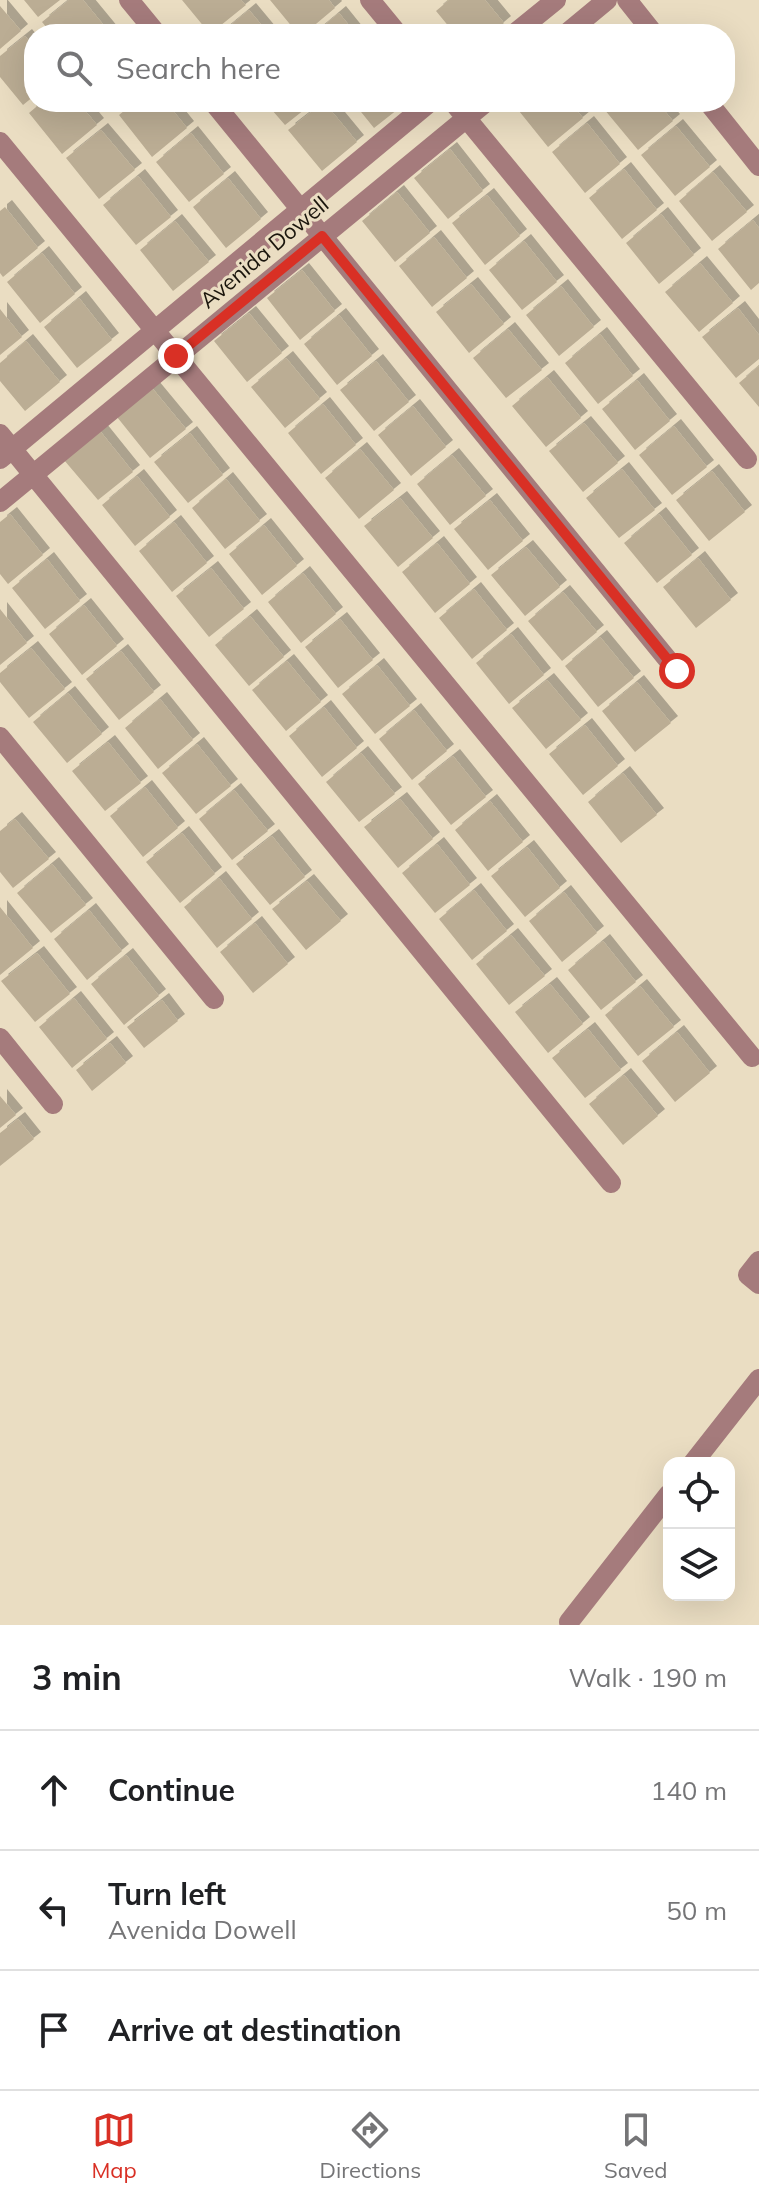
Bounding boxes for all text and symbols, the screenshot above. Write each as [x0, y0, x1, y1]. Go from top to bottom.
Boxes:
search box [24, 24, 735, 112]
icon: search [52, 46, 96, 90]
text: Search here [116, 49, 281, 87]
street label: Avenida Dowell [194, 190, 334, 314]
route end [158, 338, 194, 374]
route start [659, 653, 695, 689]
map controls [663, 1457, 735, 1601]
button: locate [663, 1457, 735, 1529]
button: layers [663, 1529, 735, 1601]
text: 3 min [32, 1656, 122, 1699]
text: Walk · 190 m [568, 1661, 727, 1694]
icon: ahead [32, 1768, 76, 1812]
text: Continue [108, 1771, 235, 1809]
text: 140 m [651, 1774, 727, 1807]
text: Turn left [108, 1875, 226, 1913]
icon: left [32, 1888, 76, 1932]
text: 50 m [666, 1894, 727, 1927]
text: Avenida Dowell [108, 1913, 297, 1946]
icon: arrive [32, 2008, 76, 2052]
text: Arrive at destination [108, 2011, 402, 2049]
tab: Map [91, 2108, 137, 2184]
tab: Directions [320, 2108, 421, 2184]
tab: Saved [604, 2108, 668, 2184]

